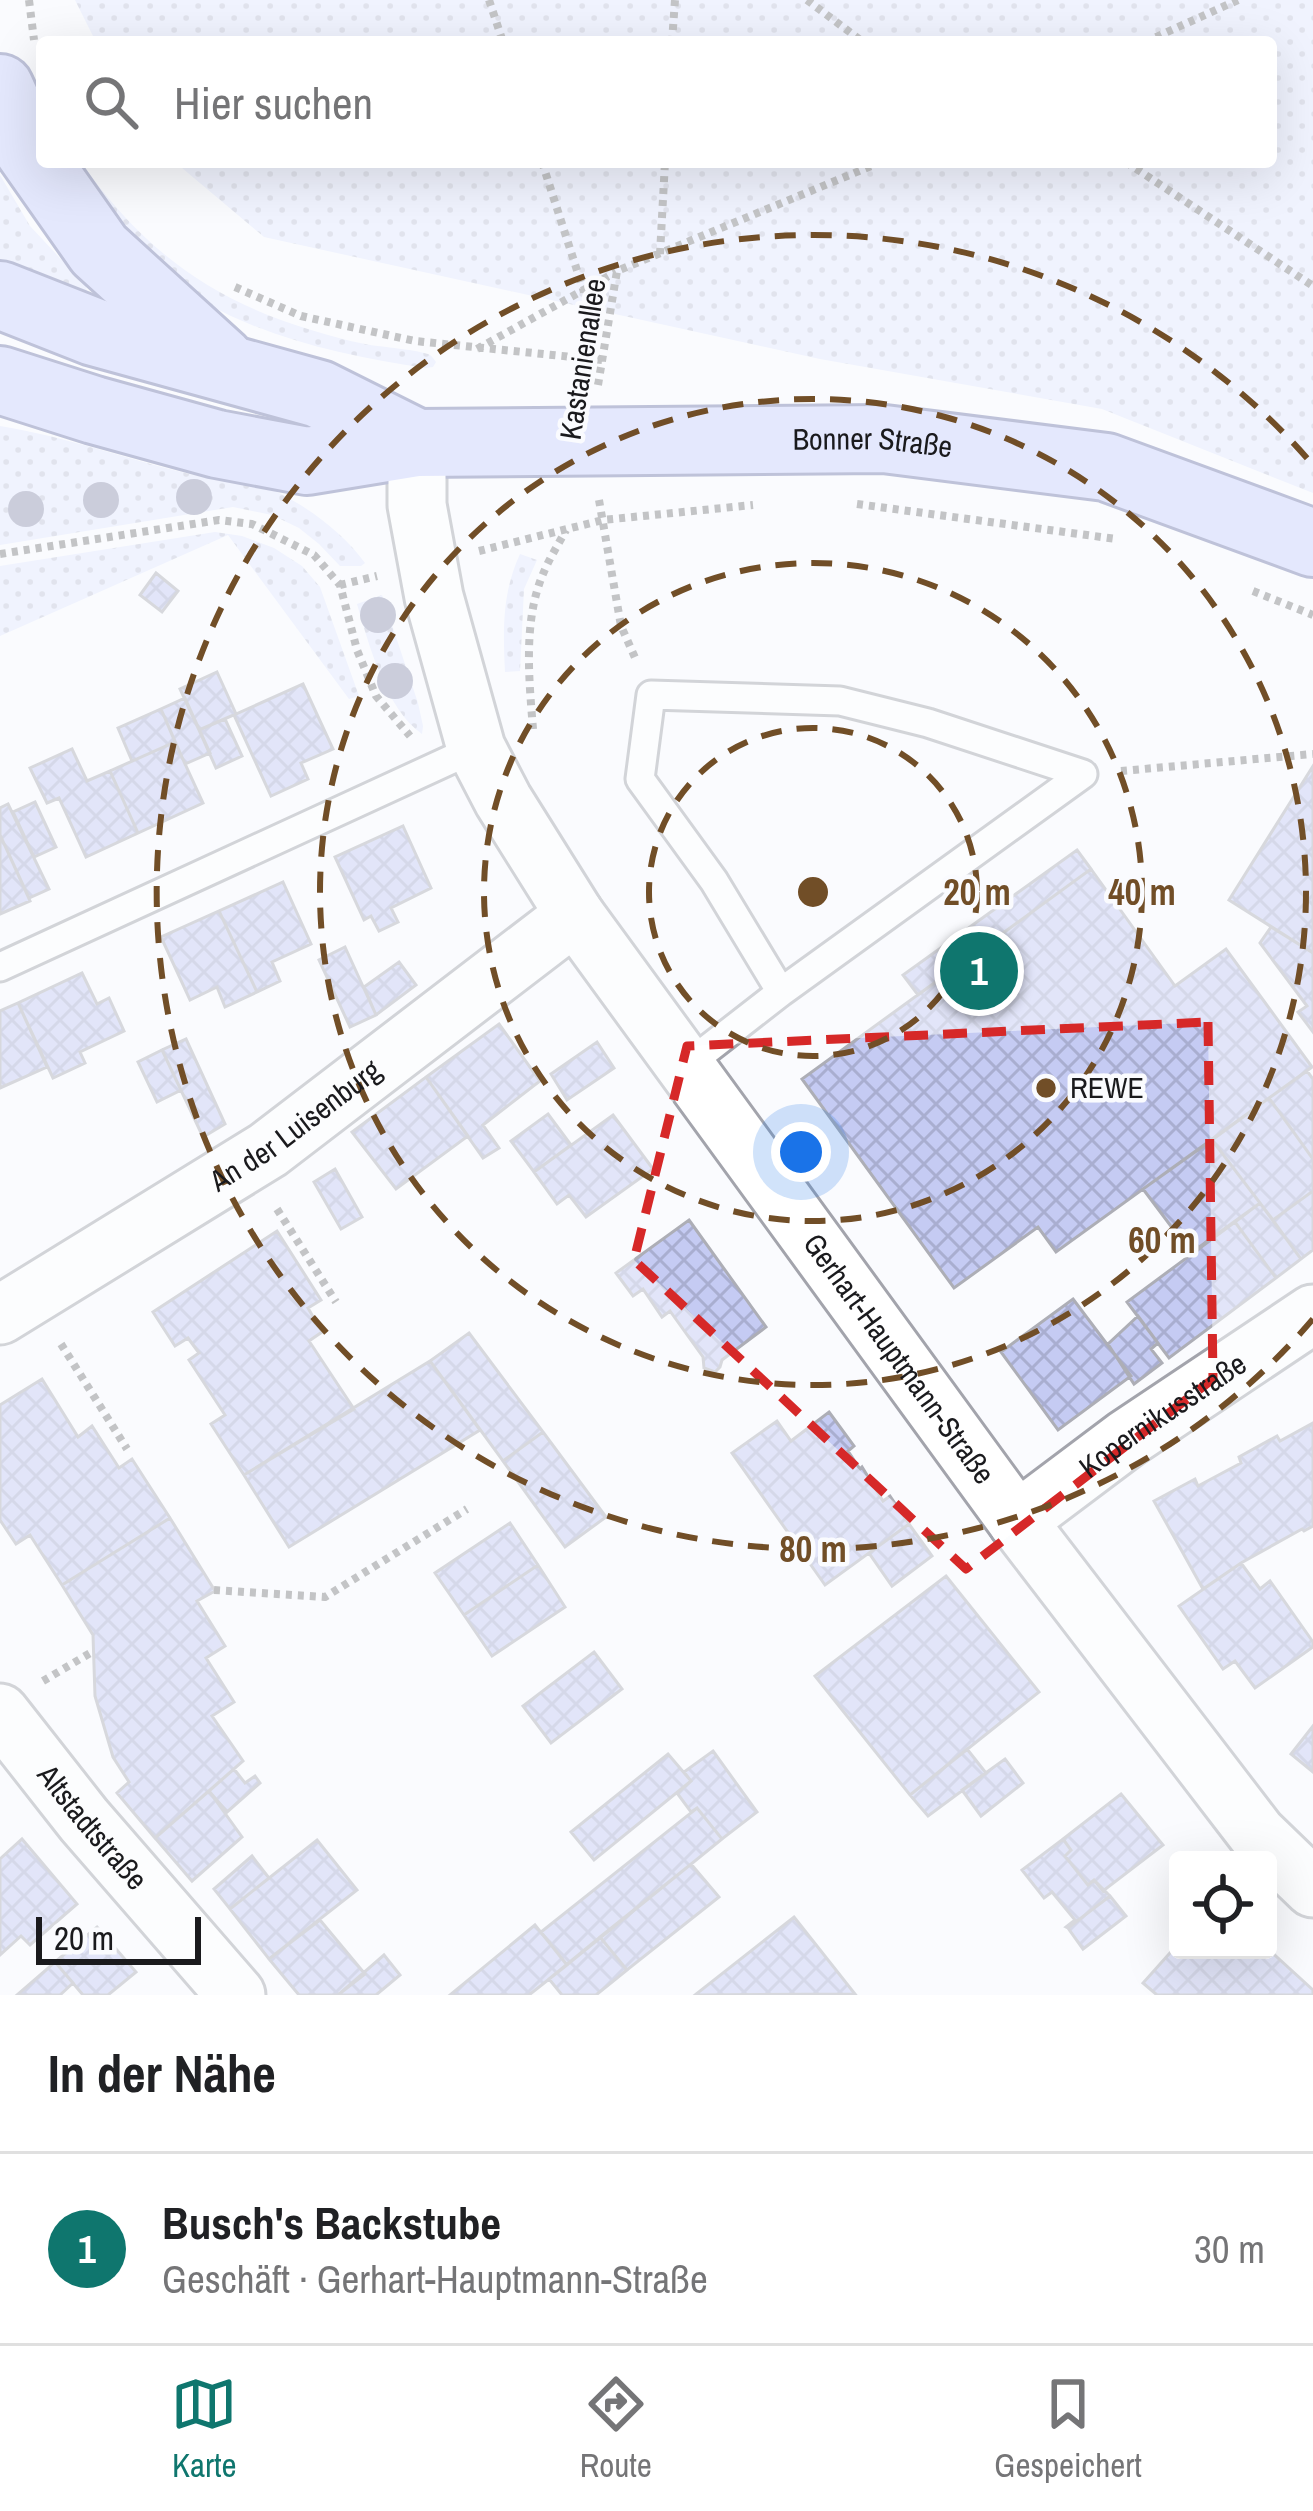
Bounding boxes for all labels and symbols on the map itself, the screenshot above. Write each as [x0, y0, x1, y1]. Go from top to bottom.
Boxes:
street label: Kastanienallee [550, 275, 614, 442]
street label: Bonner Straße [792, 418, 955, 466]
text: 20 m [943, 868, 1011, 916]
text: 40 m [1108, 868, 1176, 916]
centre of rings [792, 871, 834, 913]
pin: 1 [940, 926, 1018, 1016]
street label: An der Luisenburg [201, 1050, 389, 1201]
place label: REWE [1070, 1067, 1144, 1107]
marker: REWE [1033, 1075, 1059, 1101]
your location [771, 1122, 831, 1182]
text: 60 m [1128, 1216, 1196, 1264]
street label: Gerhart-Hauptmann-Straße [795, 1225, 1004, 1492]
street label: Kopernikusstraße [1071, 1343, 1254, 1486]
text: 80 m [779, 1525, 847, 1573]
street label: Altstadtstraße [28, 1755, 157, 1898]
scale bar [36, 1911, 201, 1964]

